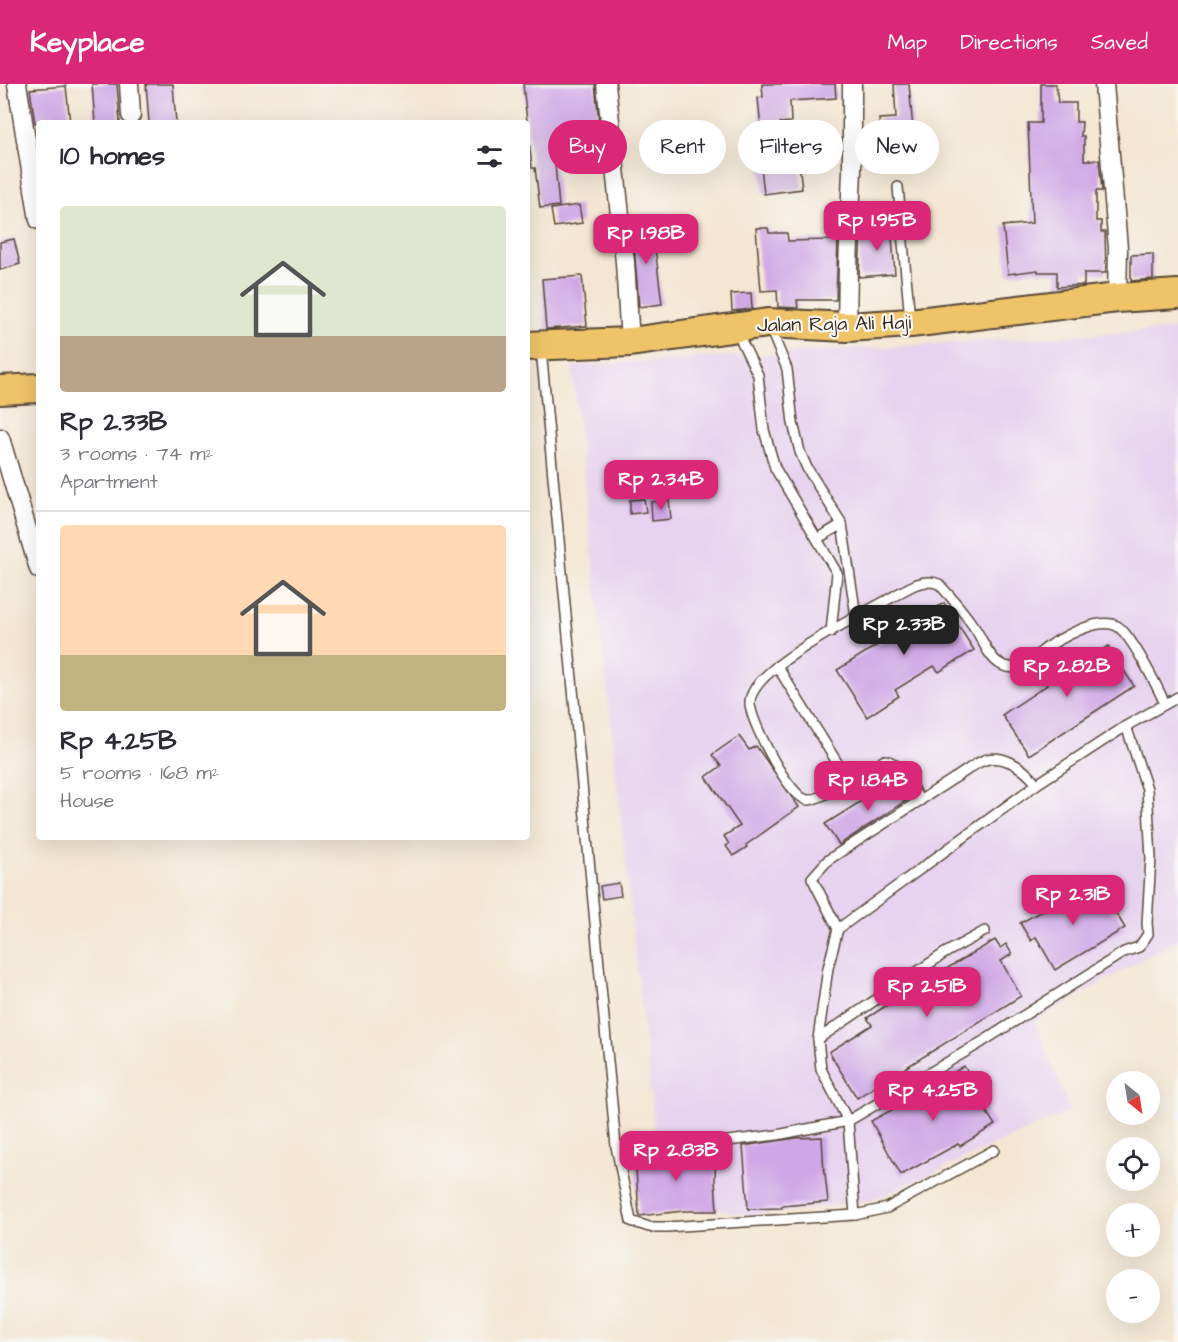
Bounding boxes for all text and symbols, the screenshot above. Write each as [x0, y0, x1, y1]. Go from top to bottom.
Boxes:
text: Keyplace [30, 23, 145, 62]
text: Map [887, 28, 927, 57]
text: Directions [960, 28, 1058, 57]
text: Saved [1091, 28, 1148, 57]
chip: Buy [548, 120, 627, 174]
chip: Rent [639, 120, 726, 174]
chip: Filters [738, 120, 843, 174]
chip: New [855, 120, 939, 174]
text: 10 homes [60, 138, 165, 174]
icon: filters [473, 140, 506, 173]
pin: Rp 1.95B [815, 201, 939, 252]
text: Rp 1.95B [838, 206, 916, 234]
pin: Rp 1.98B [584, 214, 708, 265]
text: Rp 1.98B [607, 219, 685, 247]
icon: home [229, 245, 337, 353]
street label: Jalan Raja Ali Haji [757, 309, 911, 339]
text: Rp 2.33B [60, 404, 167, 440]
text: 3 rooms · 74 m² [60, 440, 213, 468]
pin: Rp 2.34B [599, 460, 723, 511]
text: Rp 2.34B [618, 465, 704, 493]
text: Apartment [60, 468, 158, 496]
icon: home [229, 564, 337, 672]
pin: Rp 2.33B [842, 605, 966, 656]
text: Rp 2.33B [863, 610, 945, 638]
pin: Rp 2.82B [1005, 647, 1129, 698]
text: Rp 2.82B [1024, 652, 1110, 680]
text: Rp 4.25B [60, 723, 177, 759]
text: 5 rooms · 168 m² [60, 759, 219, 787]
pin: Rp 1.84B [806, 761, 930, 812]
text: Rp 1.84B [828, 766, 908, 794]
text: House [60, 787, 114, 815]
pin: Rp 2.31B [1011, 875, 1135, 926]
text: Rp 2.31B [1036, 880, 1110, 908]
pin: Rp 2.51B [865, 967, 989, 1018]
text: Rp 2.51B [888, 972, 966, 1000]
pin: Rp 4.25B [871, 1071, 995, 1122]
north arrow [1106, 1071, 1160, 1125]
map controls [1106, 1071, 1160, 1323]
text: Rp 4.25B [888, 1076, 978, 1104]
pin: Rp 2.83B [614, 1131, 738, 1182]
text: Rp 2.83B [633, 1136, 719, 1164]
button: locate [1106, 1137, 1160, 1191]
button: + [1106, 1203, 1160, 1257]
button: − [1106, 1269, 1160, 1323]

